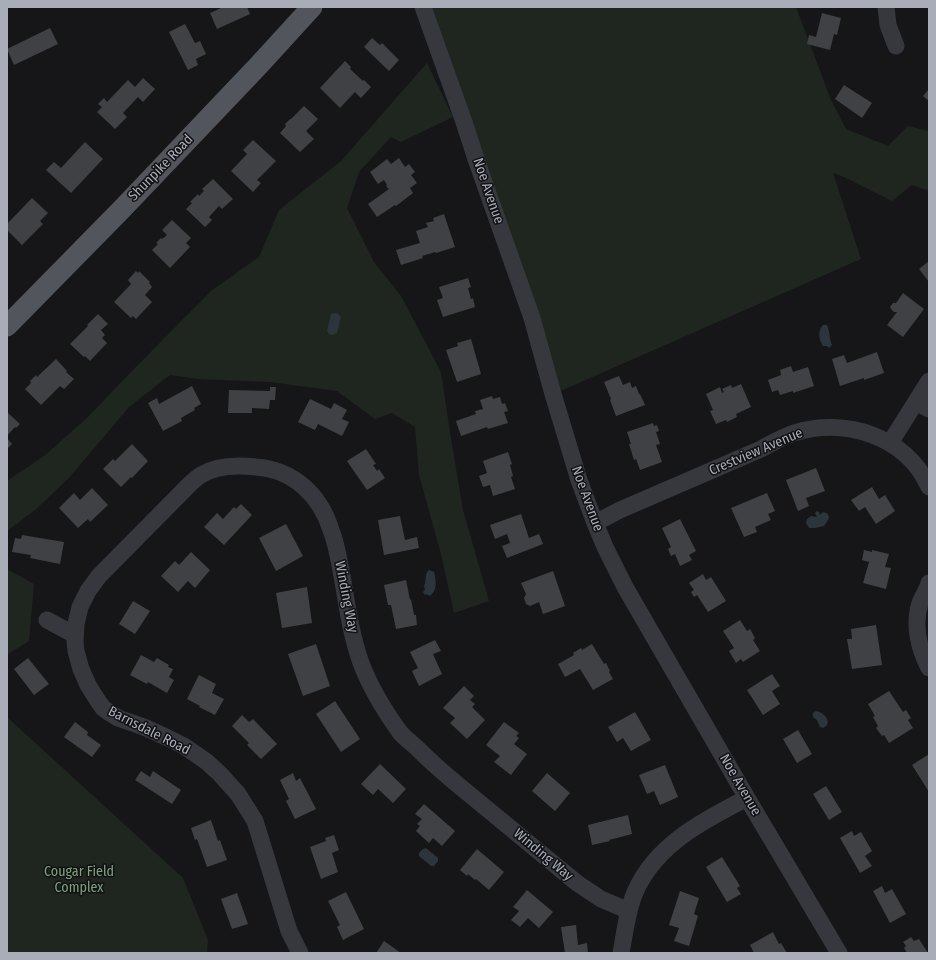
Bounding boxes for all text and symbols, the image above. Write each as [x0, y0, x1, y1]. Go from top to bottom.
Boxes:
street label: Shunpike Road [125, 131, 197, 205]
street label: Noe Avenue [469, 156, 507, 226]
street label: Crestview Avenue [707, 425, 805, 479]
street label: Noe Avenue [567, 464, 607, 534]
street label: Winding Way [331, 560, 361, 634]
street label: Barnsdale Road [105, 703, 193, 759]
street label: Noe Avenue [716, 751, 764, 819]
street label: Winding Way [510, 825, 576, 885]
park label: Cougar Field Complex [44, 864, 114, 896]

